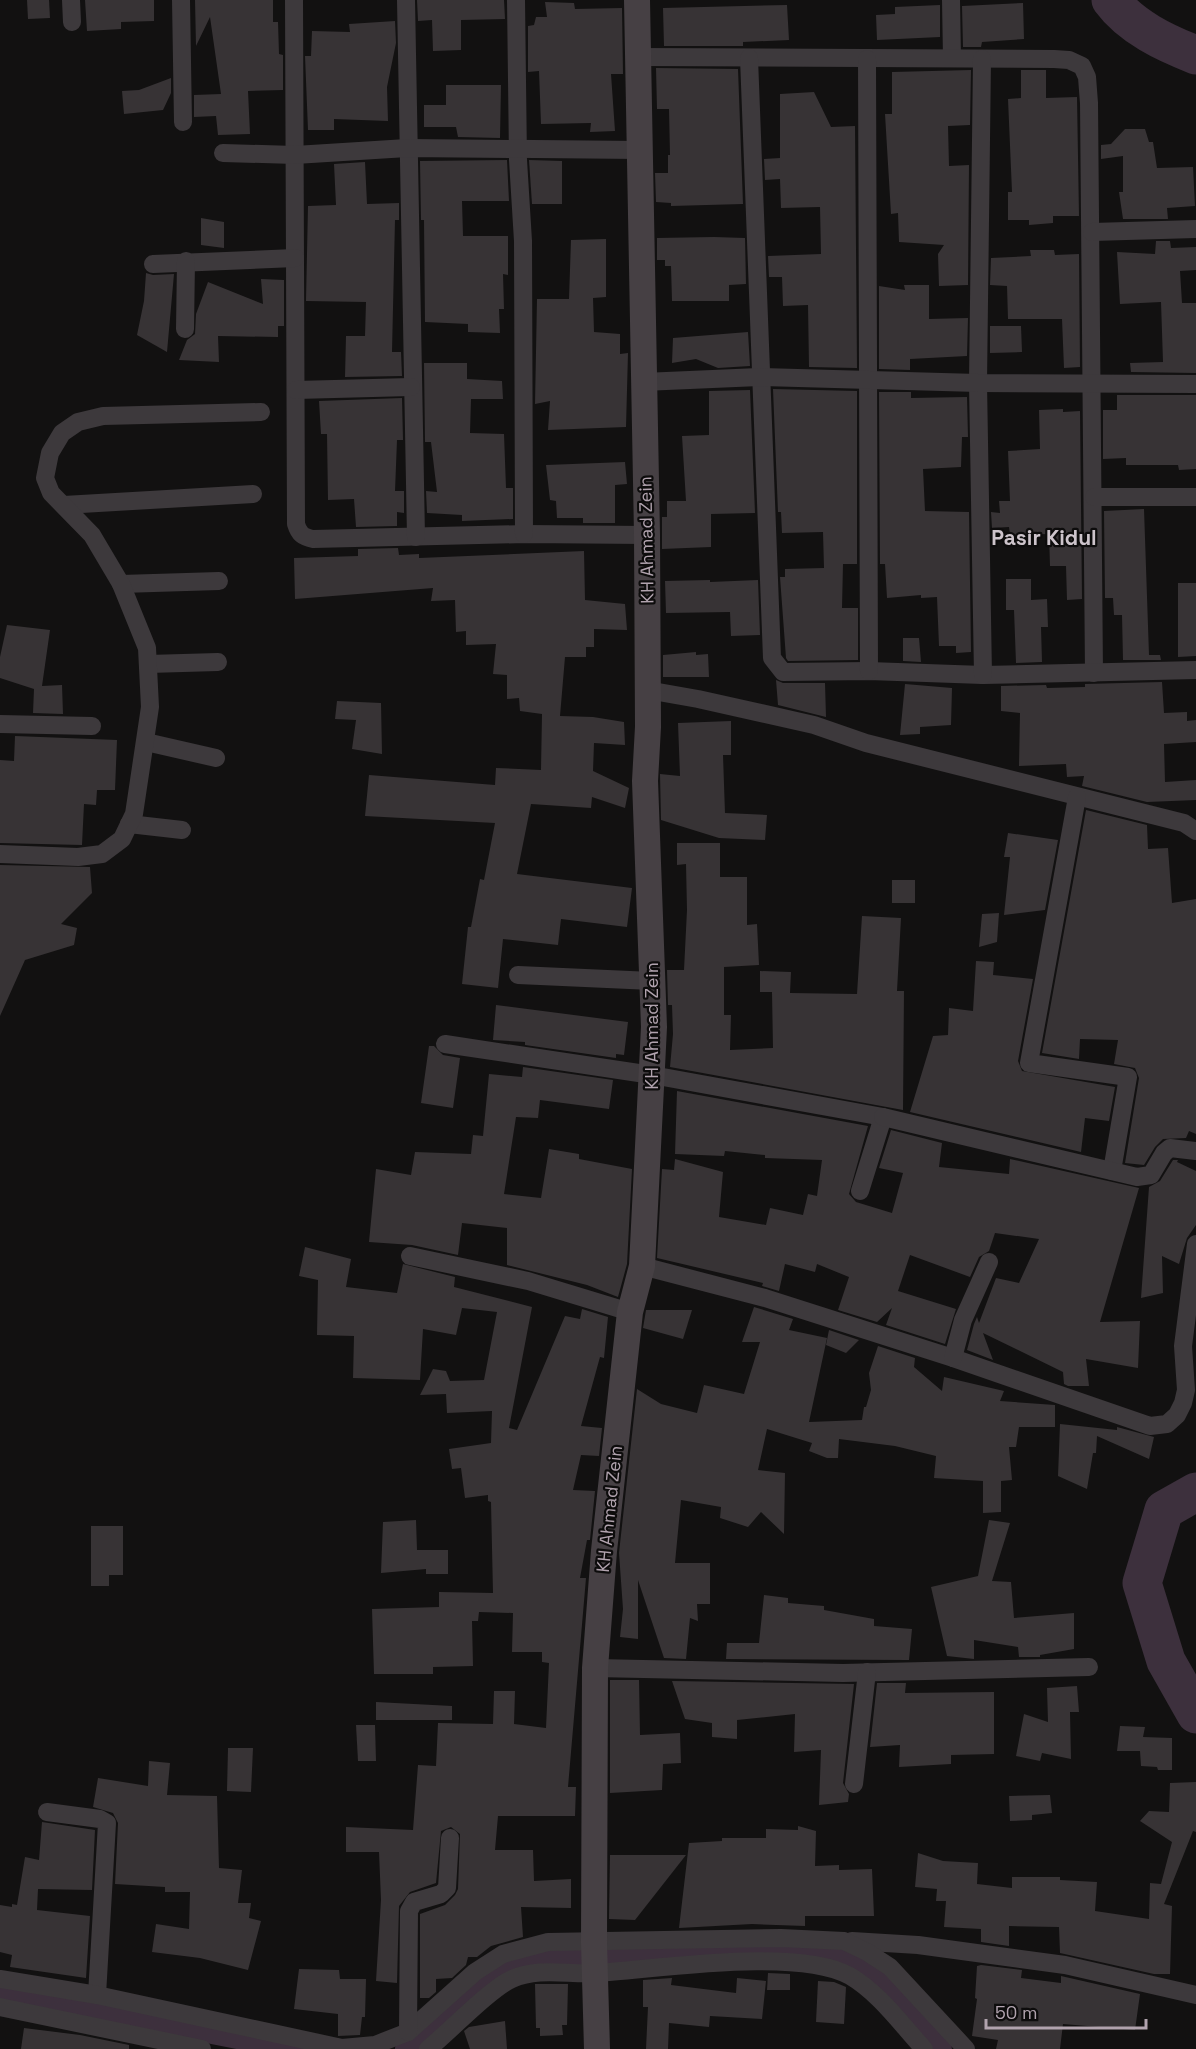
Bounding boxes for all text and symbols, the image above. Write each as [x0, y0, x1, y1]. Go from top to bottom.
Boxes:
street label: KH Ahmad Zein [633, 476, 659, 604]
district label: Pasir Kidul [991, 524, 1097, 551]
street label: KH Ahmad Zein [640, 962, 663, 1090]
street label: KH Ahmad Zein [591, 1444, 627, 1574]
scale bar [986, 1992, 1146, 2030]
text: 50 m [995, 2001, 1037, 2024]

